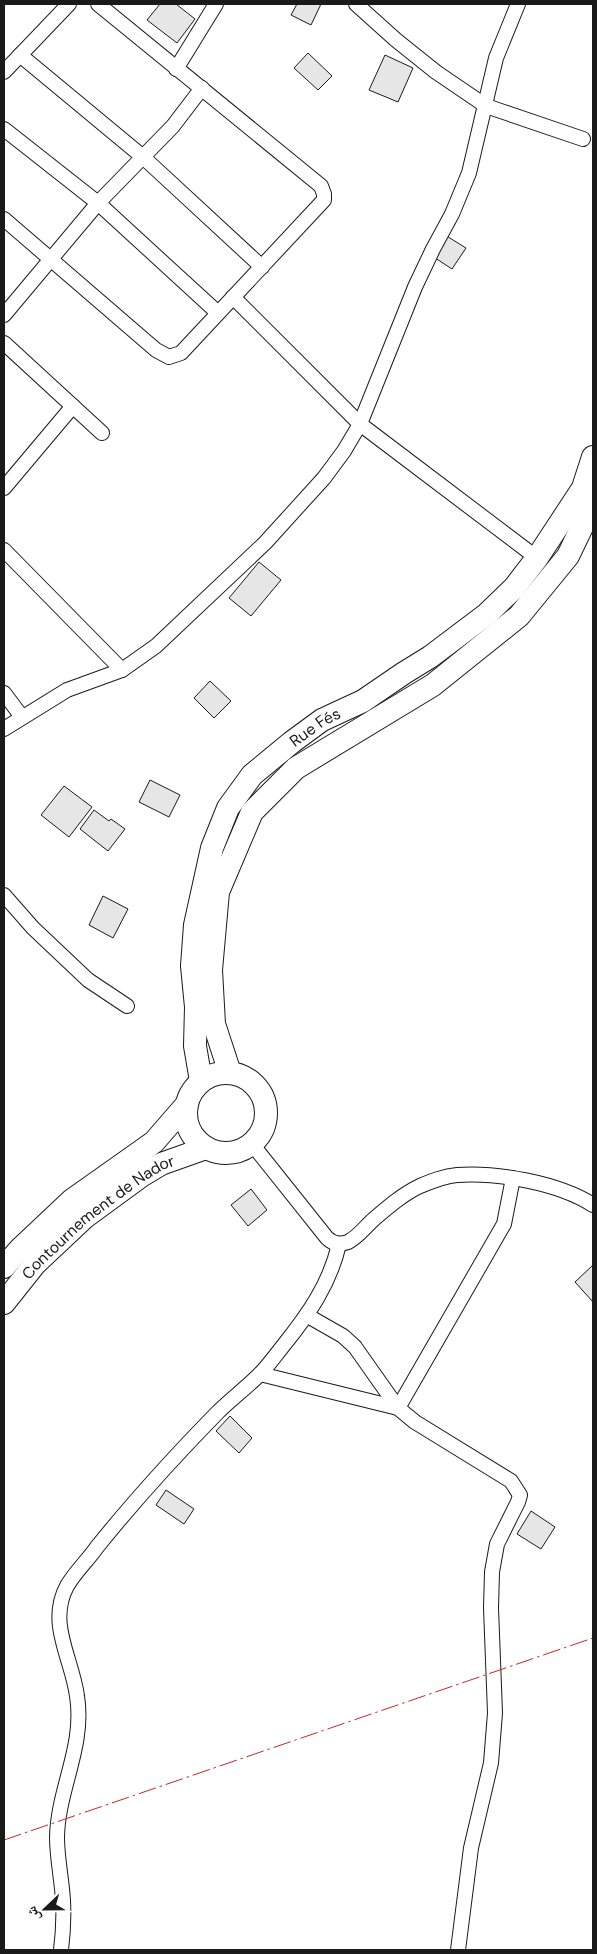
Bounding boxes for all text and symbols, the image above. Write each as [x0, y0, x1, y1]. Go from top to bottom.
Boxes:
street label: Rue Fés [285, 703, 344, 752]
street label: Contournement de Nador [17, 1150, 177, 1284]
north arrow [20, 1884, 70, 1934]
text: ش [22, 1903, 44, 1924]

